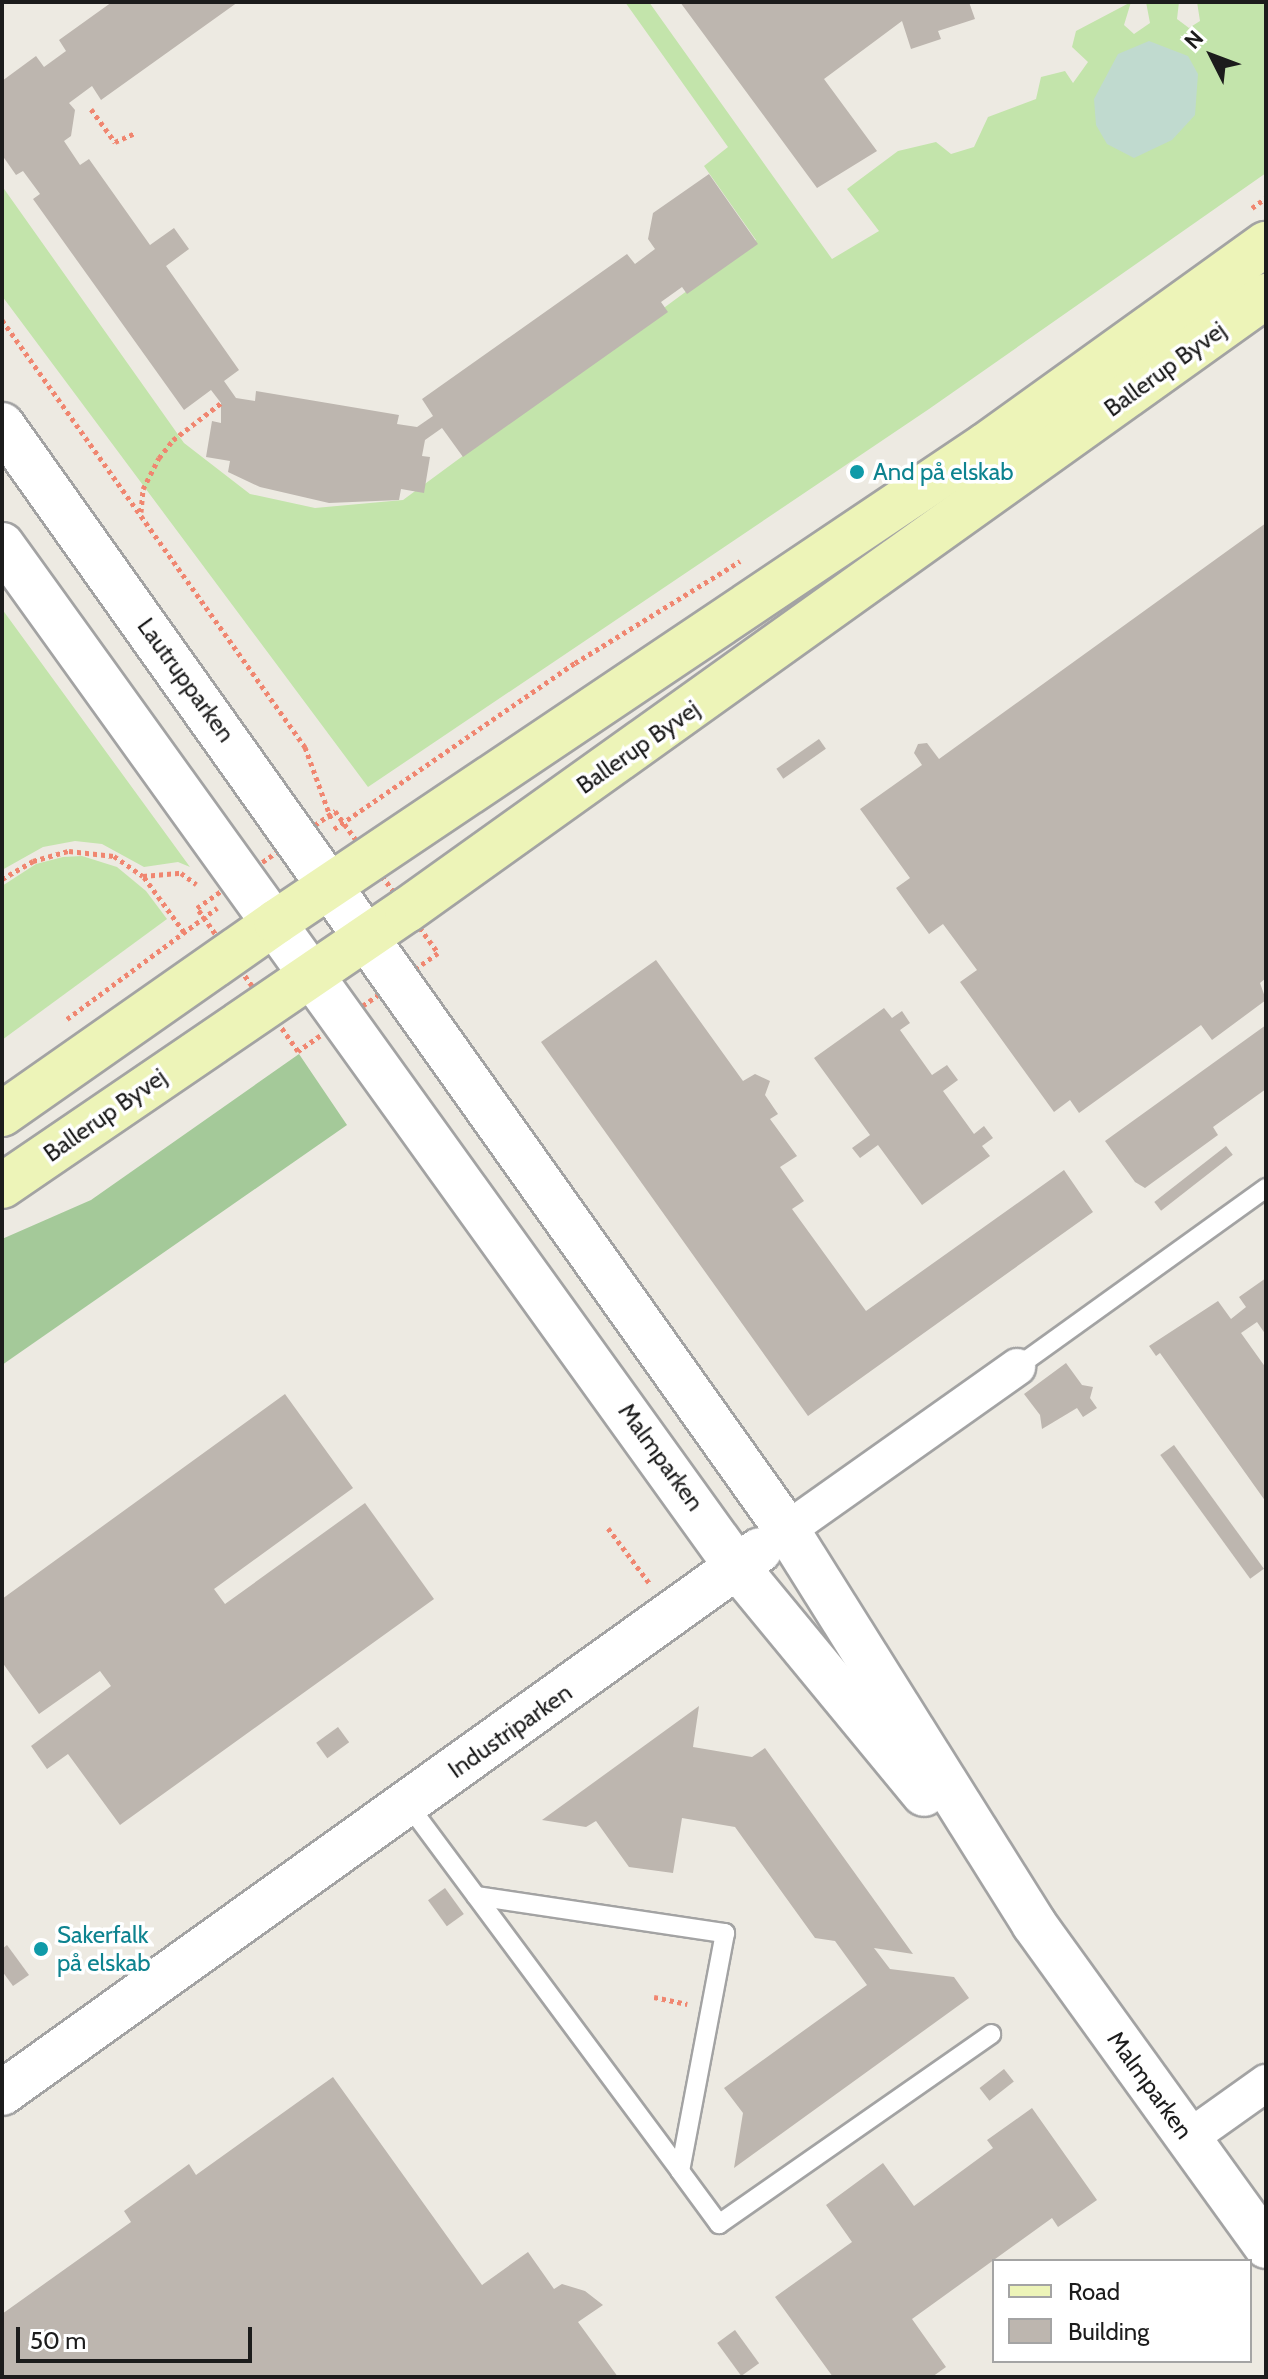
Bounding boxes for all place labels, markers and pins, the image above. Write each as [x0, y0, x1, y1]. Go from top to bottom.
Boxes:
place label: And på elskab [873, 458, 1014, 486]
marker: And på elskab [848, 463, 866, 481]
place label: Sakerfalk på elskab [57, 1921, 151, 1977]
marker: Sakerfalk på elskab [32, 1940, 50, 1958]

